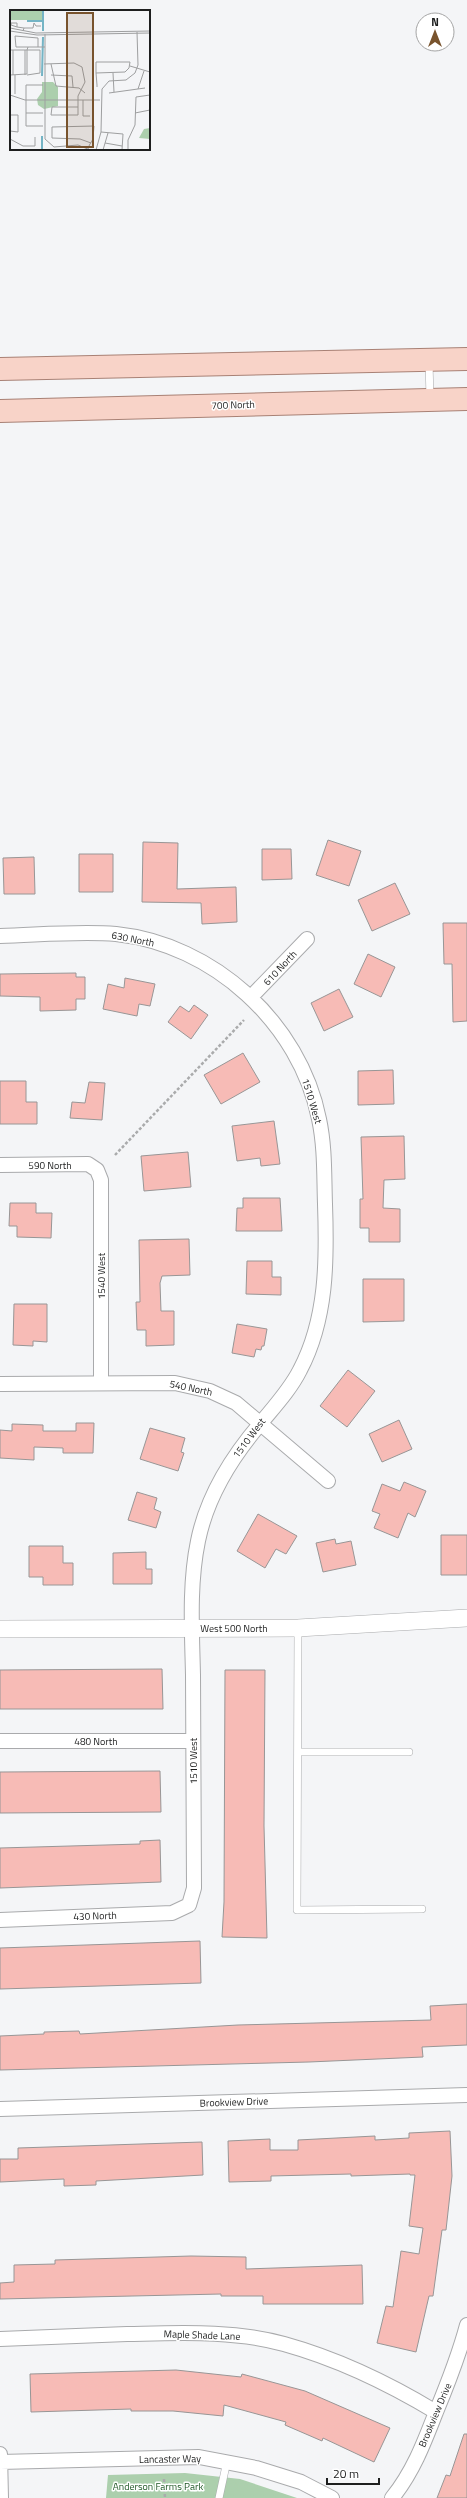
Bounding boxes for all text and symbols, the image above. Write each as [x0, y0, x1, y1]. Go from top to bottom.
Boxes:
inset map [10, 10, 150, 150]
north arrow [415, 12, 455, 52]
text: N [431, 14, 439, 30]
street label: 700 North [211, 397, 255, 413]
street label: 630 North [110, 928, 156, 950]
street label: 610 North [260, 947, 300, 989]
street label: 1510 West [298, 1077, 326, 1126]
street label: 590 North [28, 1158, 72, 1173]
street label: 1540 West [94, 1252, 109, 1299]
street label: 540 North [168, 1376, 214, 1400]
street label: 1510 West [229, 1415, 269, 1461]
street label: West 500 North [200, 1621, 268, 1636]
street label: 480 North [74, 1734, 118, 1749]
street label: 1510 West [186, 1737, 201, 1784]
street label: 430 North [73, 1908, 117, 1924]
street label: Brookview Drive [199, 2093, 269, 2111]
street label: Maple Shade Lane [163, 2326, 241, 2344]
street label: Brookview Drive [415, 2381, 455, 2449]
street label: Lancaster Way [139, 2451, 201, 2467]
scale bar [327, 2460, 379, 2486]
text: 20 m [333, 2464, 359, 2483]
park label: Anderson Farms Park [113, 2479, 203, 2494]

